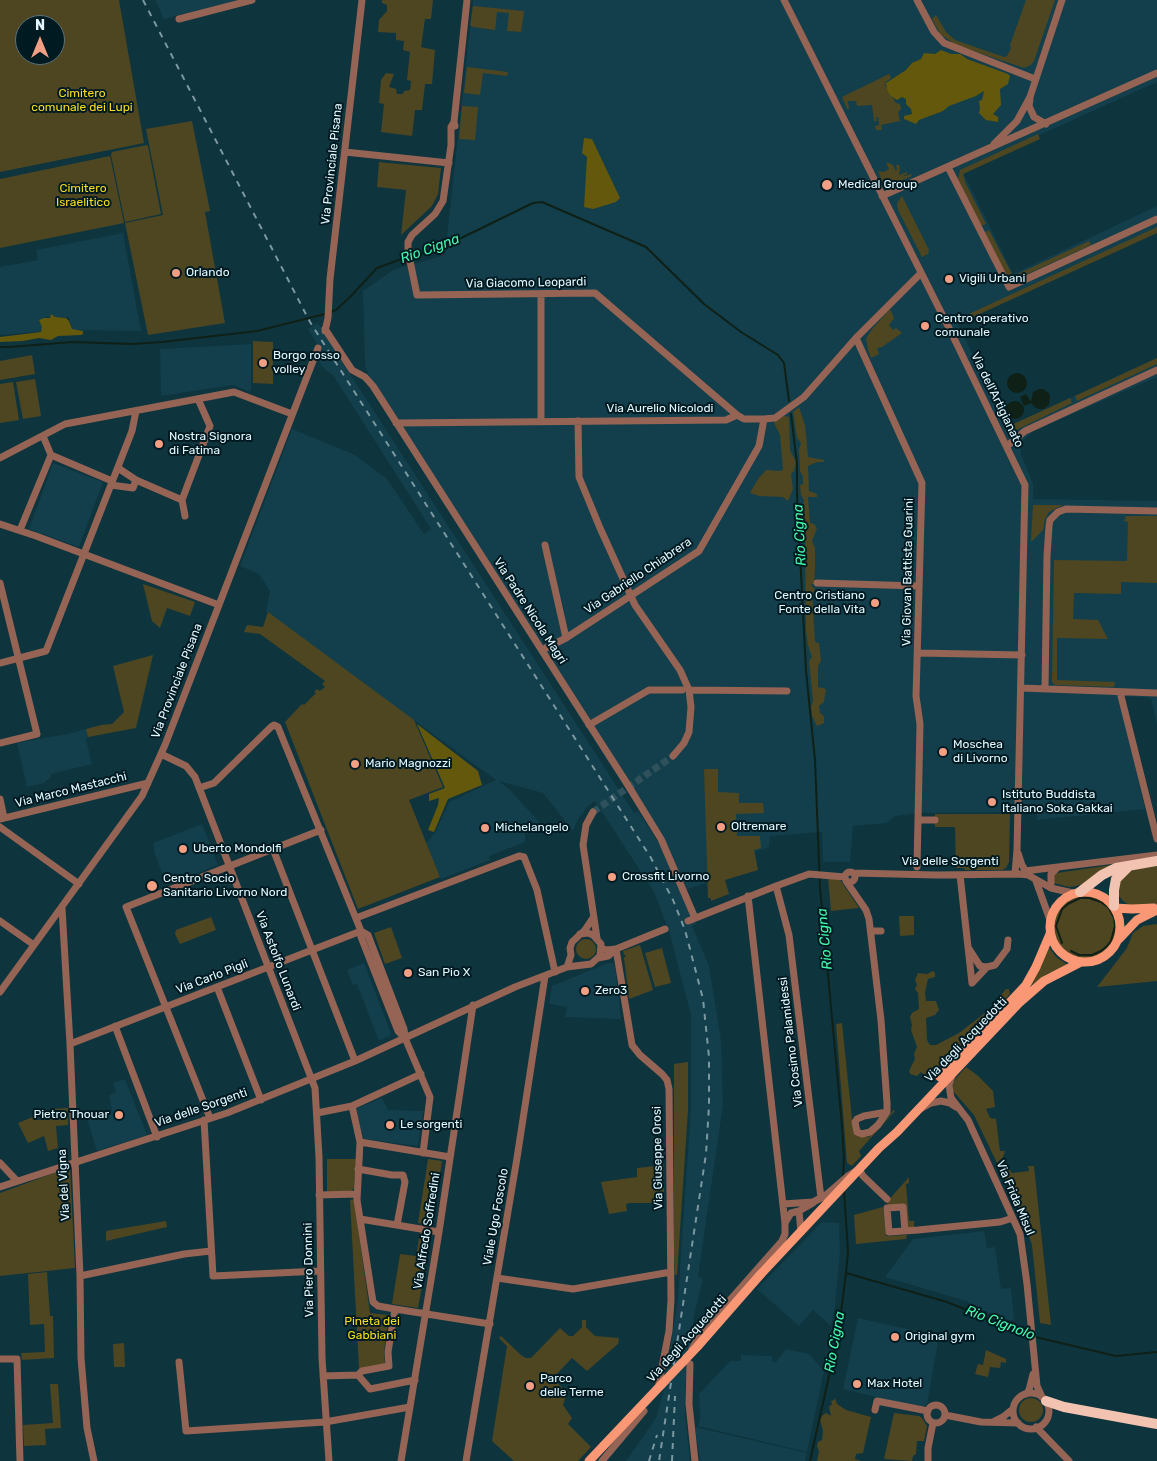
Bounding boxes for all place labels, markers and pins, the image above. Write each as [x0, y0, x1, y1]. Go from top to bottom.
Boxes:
marker: Medical Group [820, 178, 834, 192]
place label: Medical Group [838, 178, 917, 192]
place label: Orlando [186, 266, 230, 280]
marker: Orlando [170, 267, 182, 279]
place label: Vigili Urbani [959, 272, 1025, 286]
marker: Vigili Urbani [943, 273, 955, 285]
place label: Centro operativo comunale [935, 312, 1029, 340]
marker: Centro operativo comunale [919, 320, 931, 332]
place label: Borgo rosso volley [273, 349, 340, 377]
marker: Borgo rosso volley [257, 357, 269, 369]
place label: Nostra Signora di Fatima [169, 430, 252, 458]
marker: Nostra Signora di Fatima [153, 438, 165, 450]
place label: Centro Cristiano Fonte della Vita [774, 589, 865, 617]
marker: Centro Cristiano Fonte della Vita [869, 597, 881, 609]
place label: Moschea di Livorno [953, 738, 1008, 766]
marker: Moschea di Livorno [937, 746, 949, 758]
place label: Mario Magnozzi [365, 757, 451, 771]
marker: Mario Magnozzi [349, 758, 361, 770]
place label: Istituto Buddista Italiano Soka Gakkai [1002, 788, 1113, 816]
marker: Istituto Buddista Italiano Soka Gakkai [986, 796, 998, 808]
place label: Oltremare [731, 820, 786, 834]
place label: Michelangelo [495, 821, 569, 835]
marker: Oltremare [715, 821, 727, 833]
marker: Michelangelo [479, 822, 491, 834]
place label: Uberto Mondolfi [193, 842, 282, 856]
marker: Uberto Mondolfi [177, 843, 189, 855]
place label: Crossfit Livorno [622, 870, 709, 884]
marker: Crossfit Livorno [606, 871, 618, 883]
place label: Centro Socio Sanitario Livorno Nord [163, 872, 287, 900]
marker: Centro Socio Sanitario Livorno Nord [145, 879, 159, 893]
place label: San Pio X [418, 966, 470, 980]
marker: San Pio X [402, 967, 414, 979]
place label: Zero3 [595, 984, 627, 998]
marker: Zero3 [579, 985, 591, 997]
place label: Pietro Thouar [33, 1108, 109, 1122]
marker: Pietro Thouar [113, 1109, 125, 1121]
place label: Le sorgenti [400, 1118, 462, 1132]
marker: Le sorgenti [384, 1119, 396, 1131]
place label: Original gym [905, 1330, 975, 1344]
marker: Original gym [889, 1331, 901, 1343]
place label: Parco delle Terme [540, 1372, 604, 1400]
place label: Max Hotel [867, 1377, 922, 1391]
marker: Max Hotel [851, 1378, 863, 1390]
marker: Parco delle Terme [524, 1380, 536, 1392]

